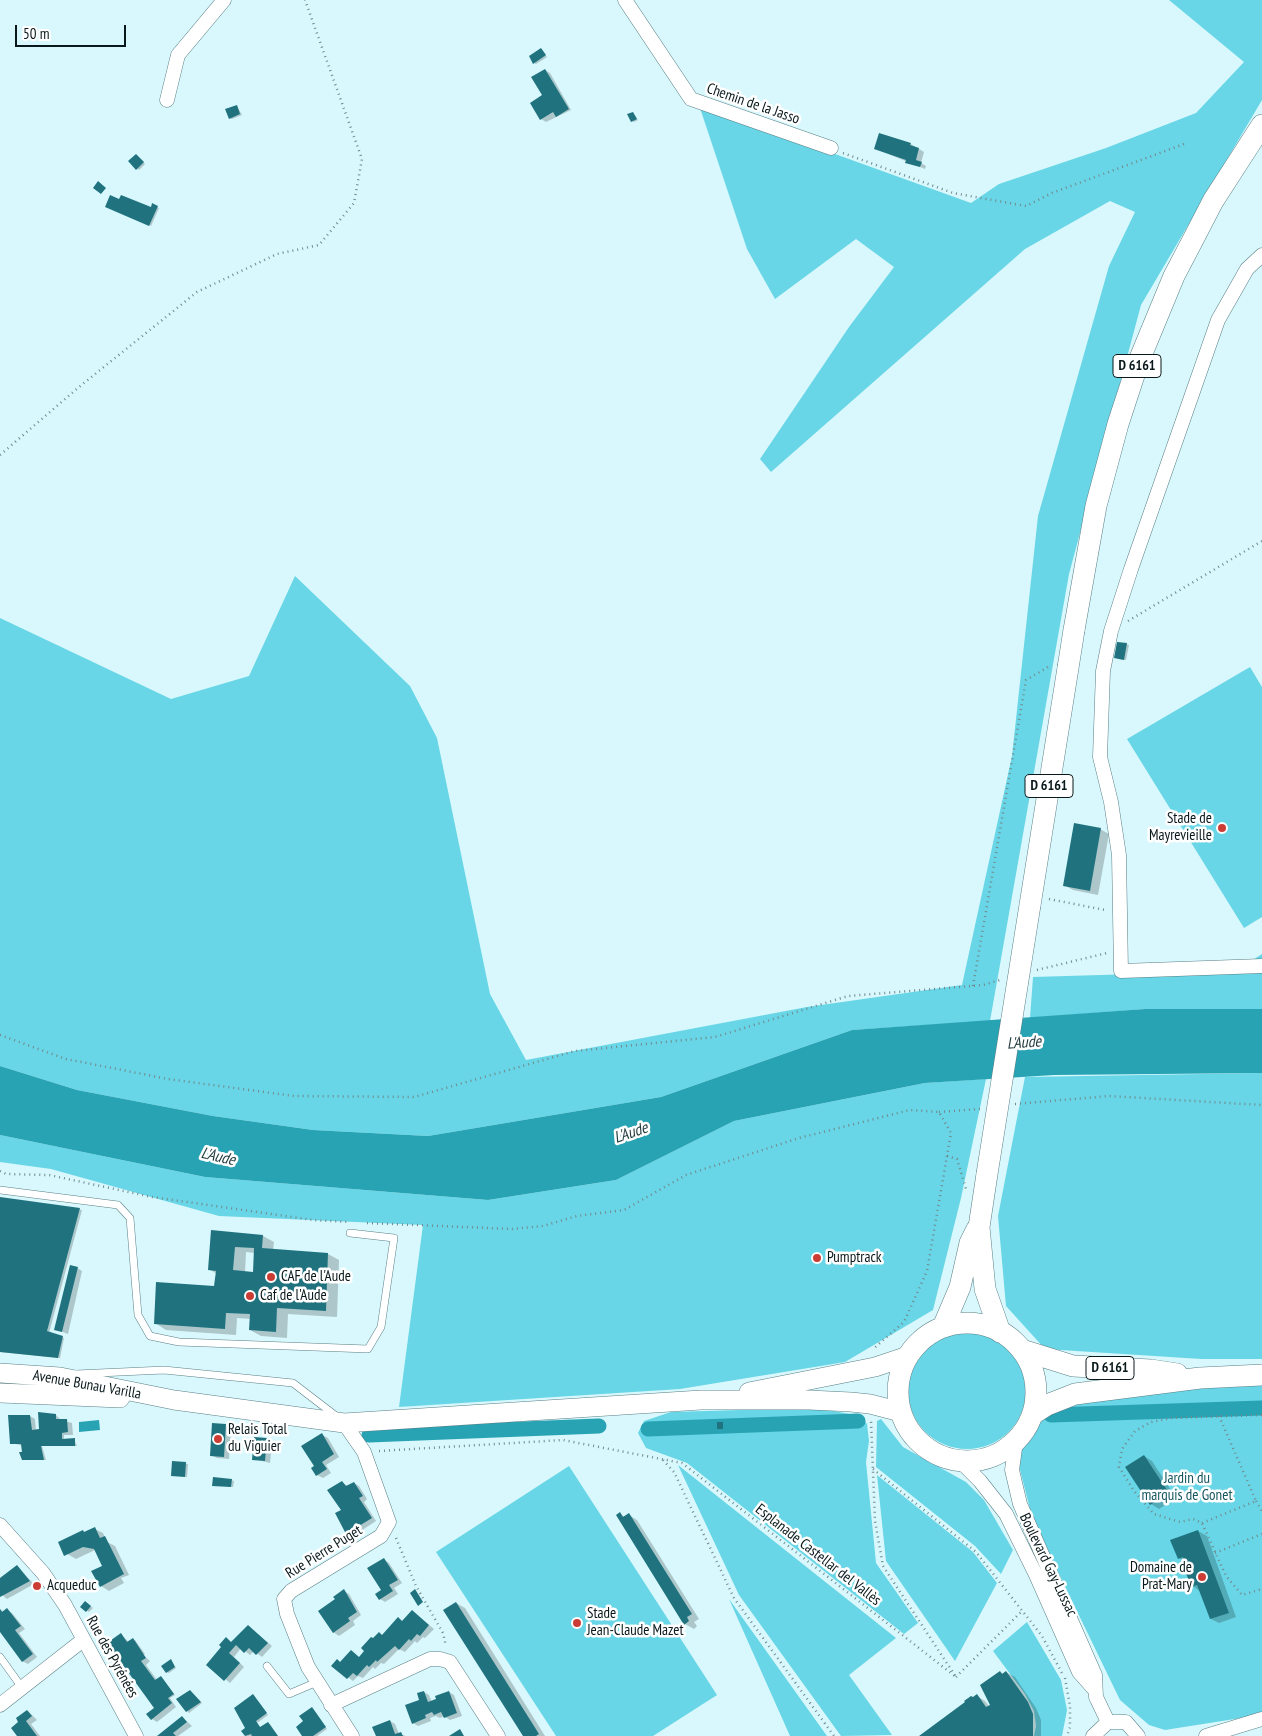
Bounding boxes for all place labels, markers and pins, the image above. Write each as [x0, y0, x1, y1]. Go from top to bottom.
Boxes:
place label: Stade de Mayrevieille [1149, 810, 1212, 845]
marker: Stade de Mayrevieille [1216, 822, 1228, 834]
place label: Pumptrack [827, 1249, 882, 1267]
marker: Pumptrack [811, 1252, 823, 1264]
place label: CAF de l'Aude [281, 1268, 351, 1286]
marker: CAF de l'Aude [265, 1271, 277, 1283]
place label: Caf de l'Aude [260, 1287, 327, 1305]
marker: Caf de l'Aude [244, 1290, 256, 1302]
place label: Relais Total du Viguier [228, 1421, 287, 1456]
marker: Relais Total du Viguier [212, 1433, 224, 1445]
place label: Domaine de Prat-Mary [1130, 1559, 1192, 1594]
marker: Domaine de Prat-Mary [1196, 1571, 1208, 1583]
place label: Acqueduc [47, 1577, 97, 1595]
marker: Acqueduc [31, 1580, 43, 1592]
place label: Stade Jean-Claude Mazet [587, 1605, 684, 1640]
marker: Stade Jean-Claude Mazet [571, 1617, 583, 1629]

